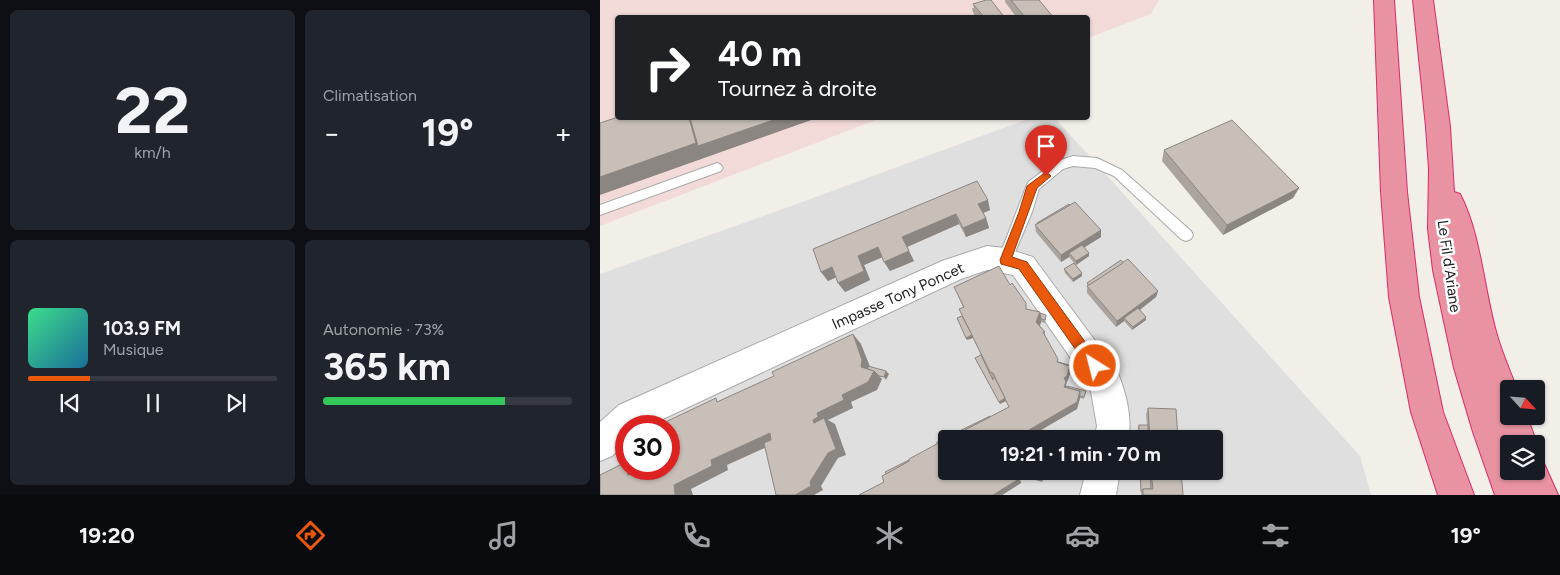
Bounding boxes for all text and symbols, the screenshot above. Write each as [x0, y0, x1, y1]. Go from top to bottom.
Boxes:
text: 40 m [718, 33, 802, 75]
icon: right [635, 35, 700, 100]
text: 22 [115, 71, 190, 149]
text: Tournez à droite [718, 75, 877, 102]
text: Climatisation [323, 86, 417, 105]
text: 19° [421, 110, 474, 156]
text: − [323, 116, 340, 150]
text: + [555, 116, 572, 150]
pin [1025, 125, 1067, 176]
icon: arrive [1032, 132, 1060, 160]
text: km/h [134, 143, 171, 162]
street label: Le Fil d'Ariane [1434, 219, 1464, 313]
street label: Impasse Tony Poncet [829, 259, 967, 333]
text: 103.9 FM [103, 317, 181, 340]
text: Autonomie · 73% [323, 320, 444, 339]
position arrow [1068, 339, 1120, 391]
text: Musique [103, 340, 164, 359]
text: 365 km [323, 344, 451, 390]
north arrow [1500, 380, 1545, 425]
map controls [1500, 380, 1545, 480]
icon: previous [56, 389, 84, 417]
icon: pause [139, 389, 167, 417]
icon: next [222, 389, 250, 417]
speed limit sign: 30 [615, 415, 680, 480]
button: layers [1500, 435, 1545, 480]
text: 19:21 · 1 min · 70 m [1000, 443, 1161, 466]
icon: directions [293, 518, 328, 553]
icon: music [486, 518, 521, 553]
icon: phone [679, 518, 714, 553]
icon: climate [872, 518, 907, 553]
icon: car [1065, 518, 1100, 553]
icon: filters [1258, 518, 1293, 553]
text: 19:20 [79, 522, 135, 549]
text: 19° [1451, 522, 1481, 549]

